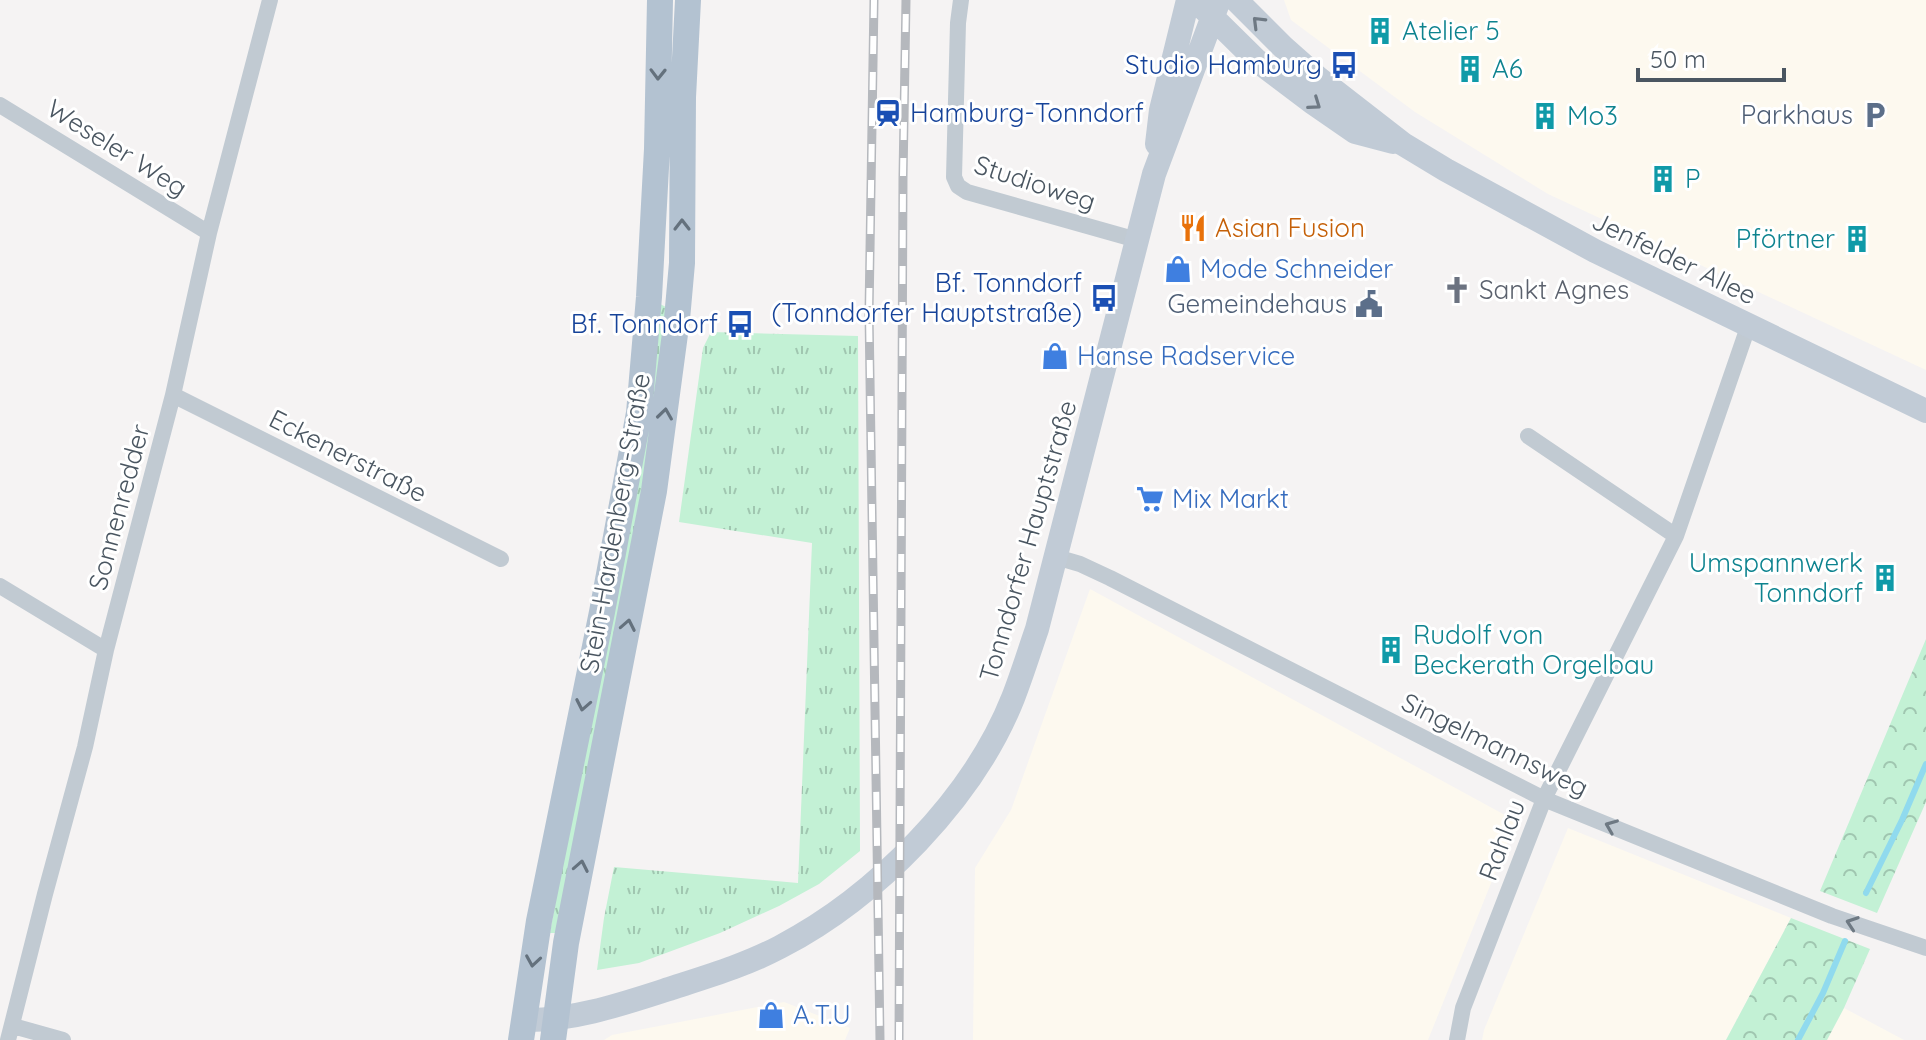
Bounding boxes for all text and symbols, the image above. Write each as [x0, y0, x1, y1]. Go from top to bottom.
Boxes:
place label: Atelier 5 [1402, 14, 1500, 47]
building icon: Atelier 5 [1365, 16, 1395, 46]
one-way arrow [1253, 17, 1267, 31]
scale bar [1638, 32, 1784, 82]
text: 50 m [1650, 44, 1706, 74]
place label: Studio Hamburg [1125, 48, 1322, 81]
bus stop icon: Studio Hamburg [1329, 50, 1359, 80]
place label: A6 [1492, 52, 1523, 85]
building icon: A6 [1455, 54, 1485, 84]
one-way arrow [650, 68, 667, 81]
street label: Weseler Weg [41, 91, 194, 204]
one-way arrow [1307, 94, 1321, 109]
place label: Hamburg-Tonndorf [910, 96, 1144, 129]
station icon: Hamburg-Tonndorf [873, 98, 903, 128]
place label: Parkhaus [1741, 98, 1853, 131]
place label: Mo3 [1567, 99, 1618, 132]
parking icon: Parkhaus [1860, 100, 1890, 130]
building icon: Mo3 [1530, 101, 1560, 131]
street label: Studioweg [970, 147, 1100, 218]
place label: P [1685, 162, 1701, 195]
building icon: P [1648, 164, 1678, 194]
street label: Jenfelder Allee [1587, 204, 1762, 312]
place label: Asian Fusion [1215, 211, 1365, 244]
restaurant icon: Asian Fusion [1178, 213, 1208, 243]
one-way arrow [673, 218, 691, 231]
place label: Pförtner [1736, 222, 1835, 255]
building icon: Pförtner [1842, 224, 1872, 254]
place label: Mode Schneider [1200, 252, 1393, 285]
shop icon: Mode Schneider [1163, 254, 1193, 284]
place label: Bf. Tonndorf (Tonndorfer Hauptstraße) [772, 266, 1082, 329]
place label: Sankt Agnes [1479, 273, 1629, 306]
church icon: Sankt Agnes [1442, 275, 1472, 305]
bus stop icon: Bf. Tonndorf (Tonndorfer Hauptstraße) [1089, 283, 1119, 313]
place label: Gemeindehaus [1168, 287, 1347, 320]
public building icon: Gemeindehaus [1354, 289, 1384, 319]
place label: Bf. Tonndorf [571, 307, 718, 340]
bus stop icon: Bf. Tonndorf [725, 309, 755, 339]
place label: Hanse Radservice [1077, 339, 1295, 372]
shop icon: Hanse Radservice [1040, 341, 1070, 371]
street label: Stein-Hardenberg-Straße [572, 370, 657, 675]
street label: Tonndorfer Hauptstraße [972, 396, 1083, 685]
street label: Eckenerstraße [264, 402, 433, 509]
one-way arrow [656, 407, 673, 421]
street label: Sonnenredder [81, 420, 157, 593]
place label: Mix Markt [1172, 482, 1289, 515]
supermarket icon: Mix Markt [1135, 484, 1165, 514]
place label: Umspannwerk Tonndorf [1689, 546, 1863, 609]
building icon: Umspannwerk Tonndorf [1870, 563, 1900, 593]
one-way arrow [618, 618, 635, 632]
place label: Rudolf von Beckerath Orgelbau [1413, 618, 1654, 681]
building icon: Rudolf von Beckerath Orgelbau [1376, 635, 1406, 665]
street label: Singelmannsweg [1396, 685, 1594, 804]
one-way arrow [575, 698, 592, 712]
street label: Rahlau [1471, 795, 1532, 885]
one-way arrow [1605, 819, 1619, 836]
one-way arrow [571, 859, 588, 873]
one-way arrow [1846, 916, 1860, 932]
one-way arrow [525, 954, 542, 967]
place label: A.T.U [793, 998, 851, 1031]
shop icon: A.T.U [756, 1000, 786, 1030]

